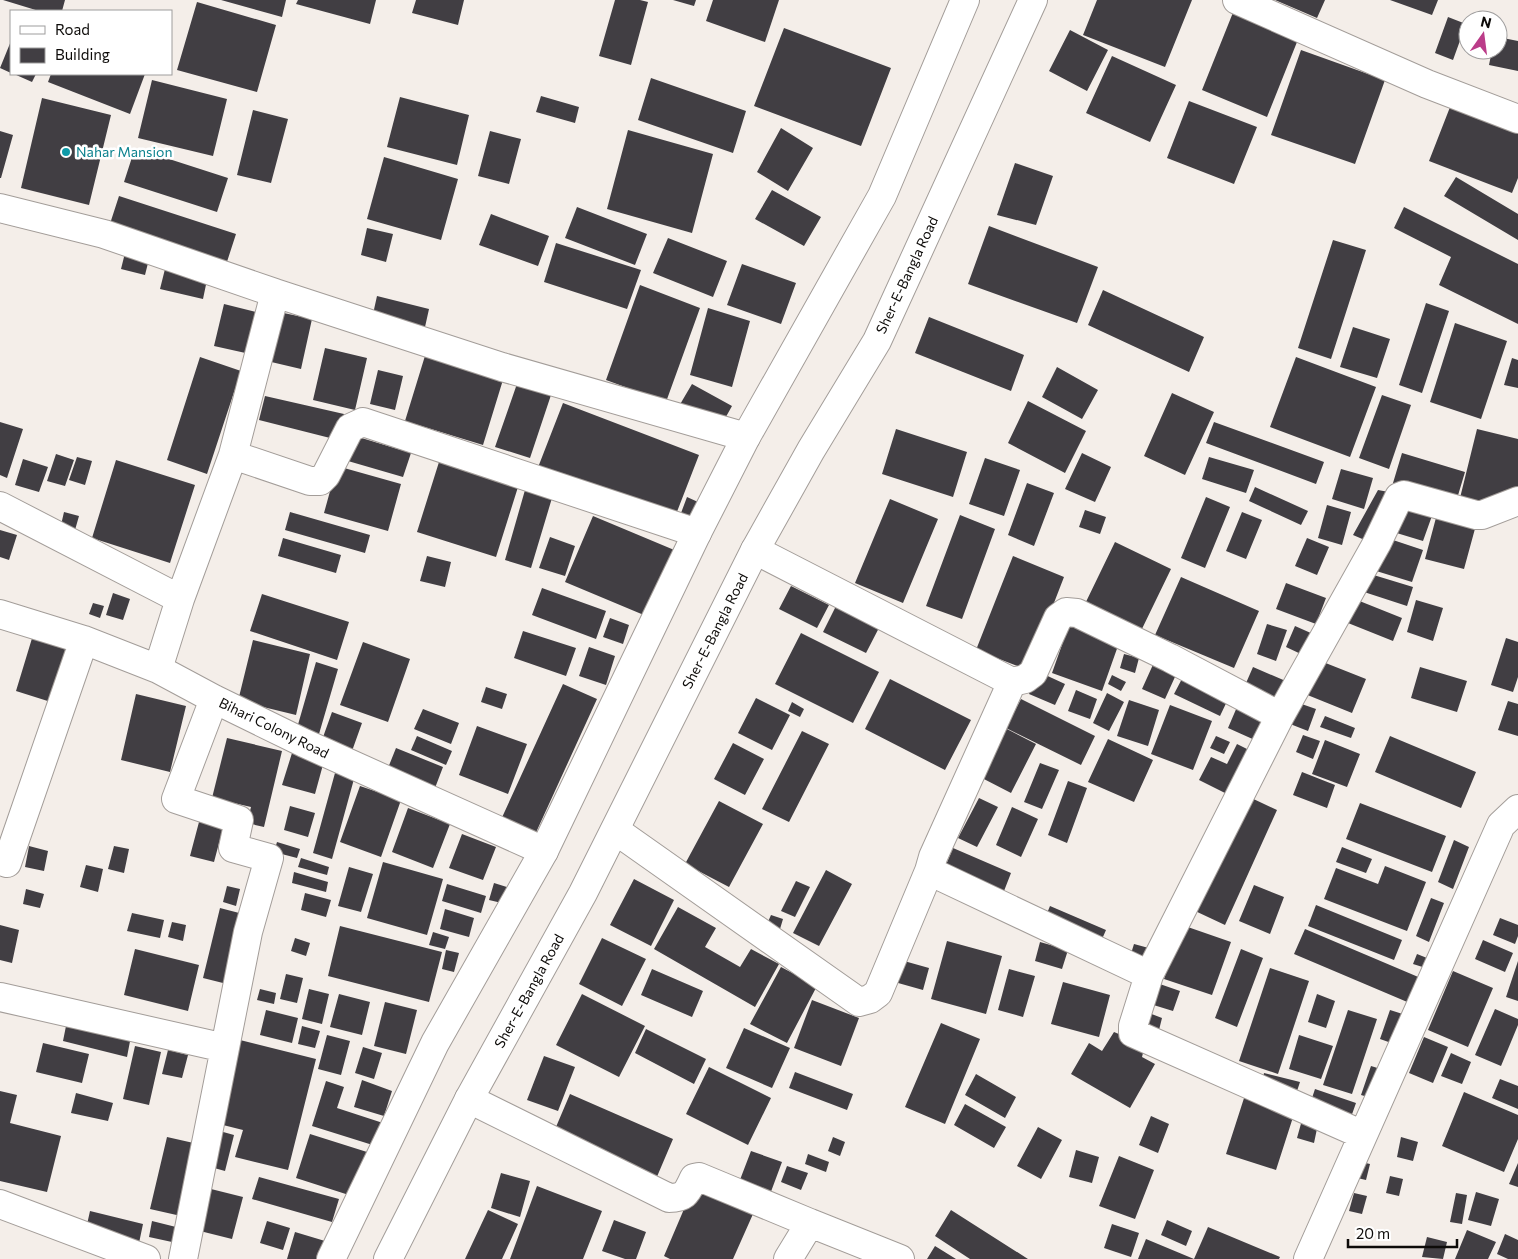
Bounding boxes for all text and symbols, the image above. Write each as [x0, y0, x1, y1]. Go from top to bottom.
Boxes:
legend [10, 10, 172, 75]
north arrow [1458, 10, 1508, 60]
text: N [1479, 12, 1493, 31]
text: Road [55, 20, 90, 38]
text: Building [55, 45, 110, 63]
place label: Nahar Mansion [76, 143, 172, 160]
marker: Nahar Mansion [60, 146, 72, 158]
street label: Sher-E-Bangla Road [872, 213, 941, 336]
street label: Sher-E-Bangla Road [678, 570, 751, 691]
street label: Bihari Colony Road [216, 694, 332, 762]
street label: Sher-E-Bangla Road [490, 931, 567, 1051]
scale bar [1348, 1216, 1457, 1248]
text: 20 m [1356, 1224, 1390, 1242]

